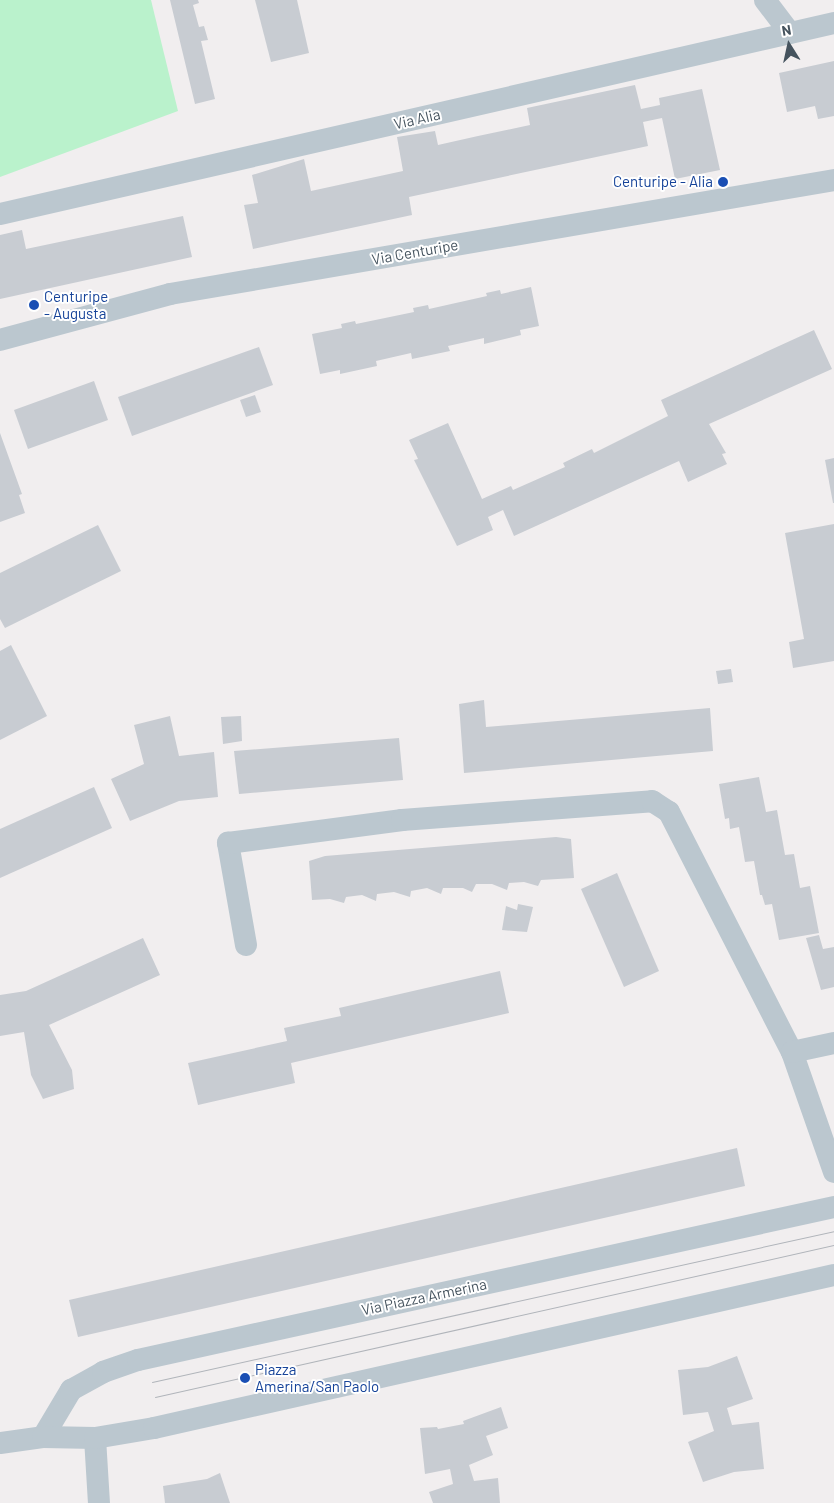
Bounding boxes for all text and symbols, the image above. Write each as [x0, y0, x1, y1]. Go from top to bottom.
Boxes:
north arrow [764, 20, 814, 70]
text: N [780, 21, 792, 39]
street label: Via Alia [392, 105, 442, 133]
place label: Centuripe - Alia [613, 173, 713, 191]
marker: Centuripe - Alia [717, 176, 729, 188]
street label: Via Centuripe [370, 236, 460, 268]
place label: Centuripe - Augusta [44, 287, 108, 322]
marker: Centuripe - Augusta [28, 299, 40, 311]
street label: Via Piazza Armerina [360, 1275, 488, 1319]
place label: Piazza Amerina/San Paolo [255, 1360, 379, 1395]
marker: Piazza Amerina/San Paolo [239, 1372, 251, 1384]

